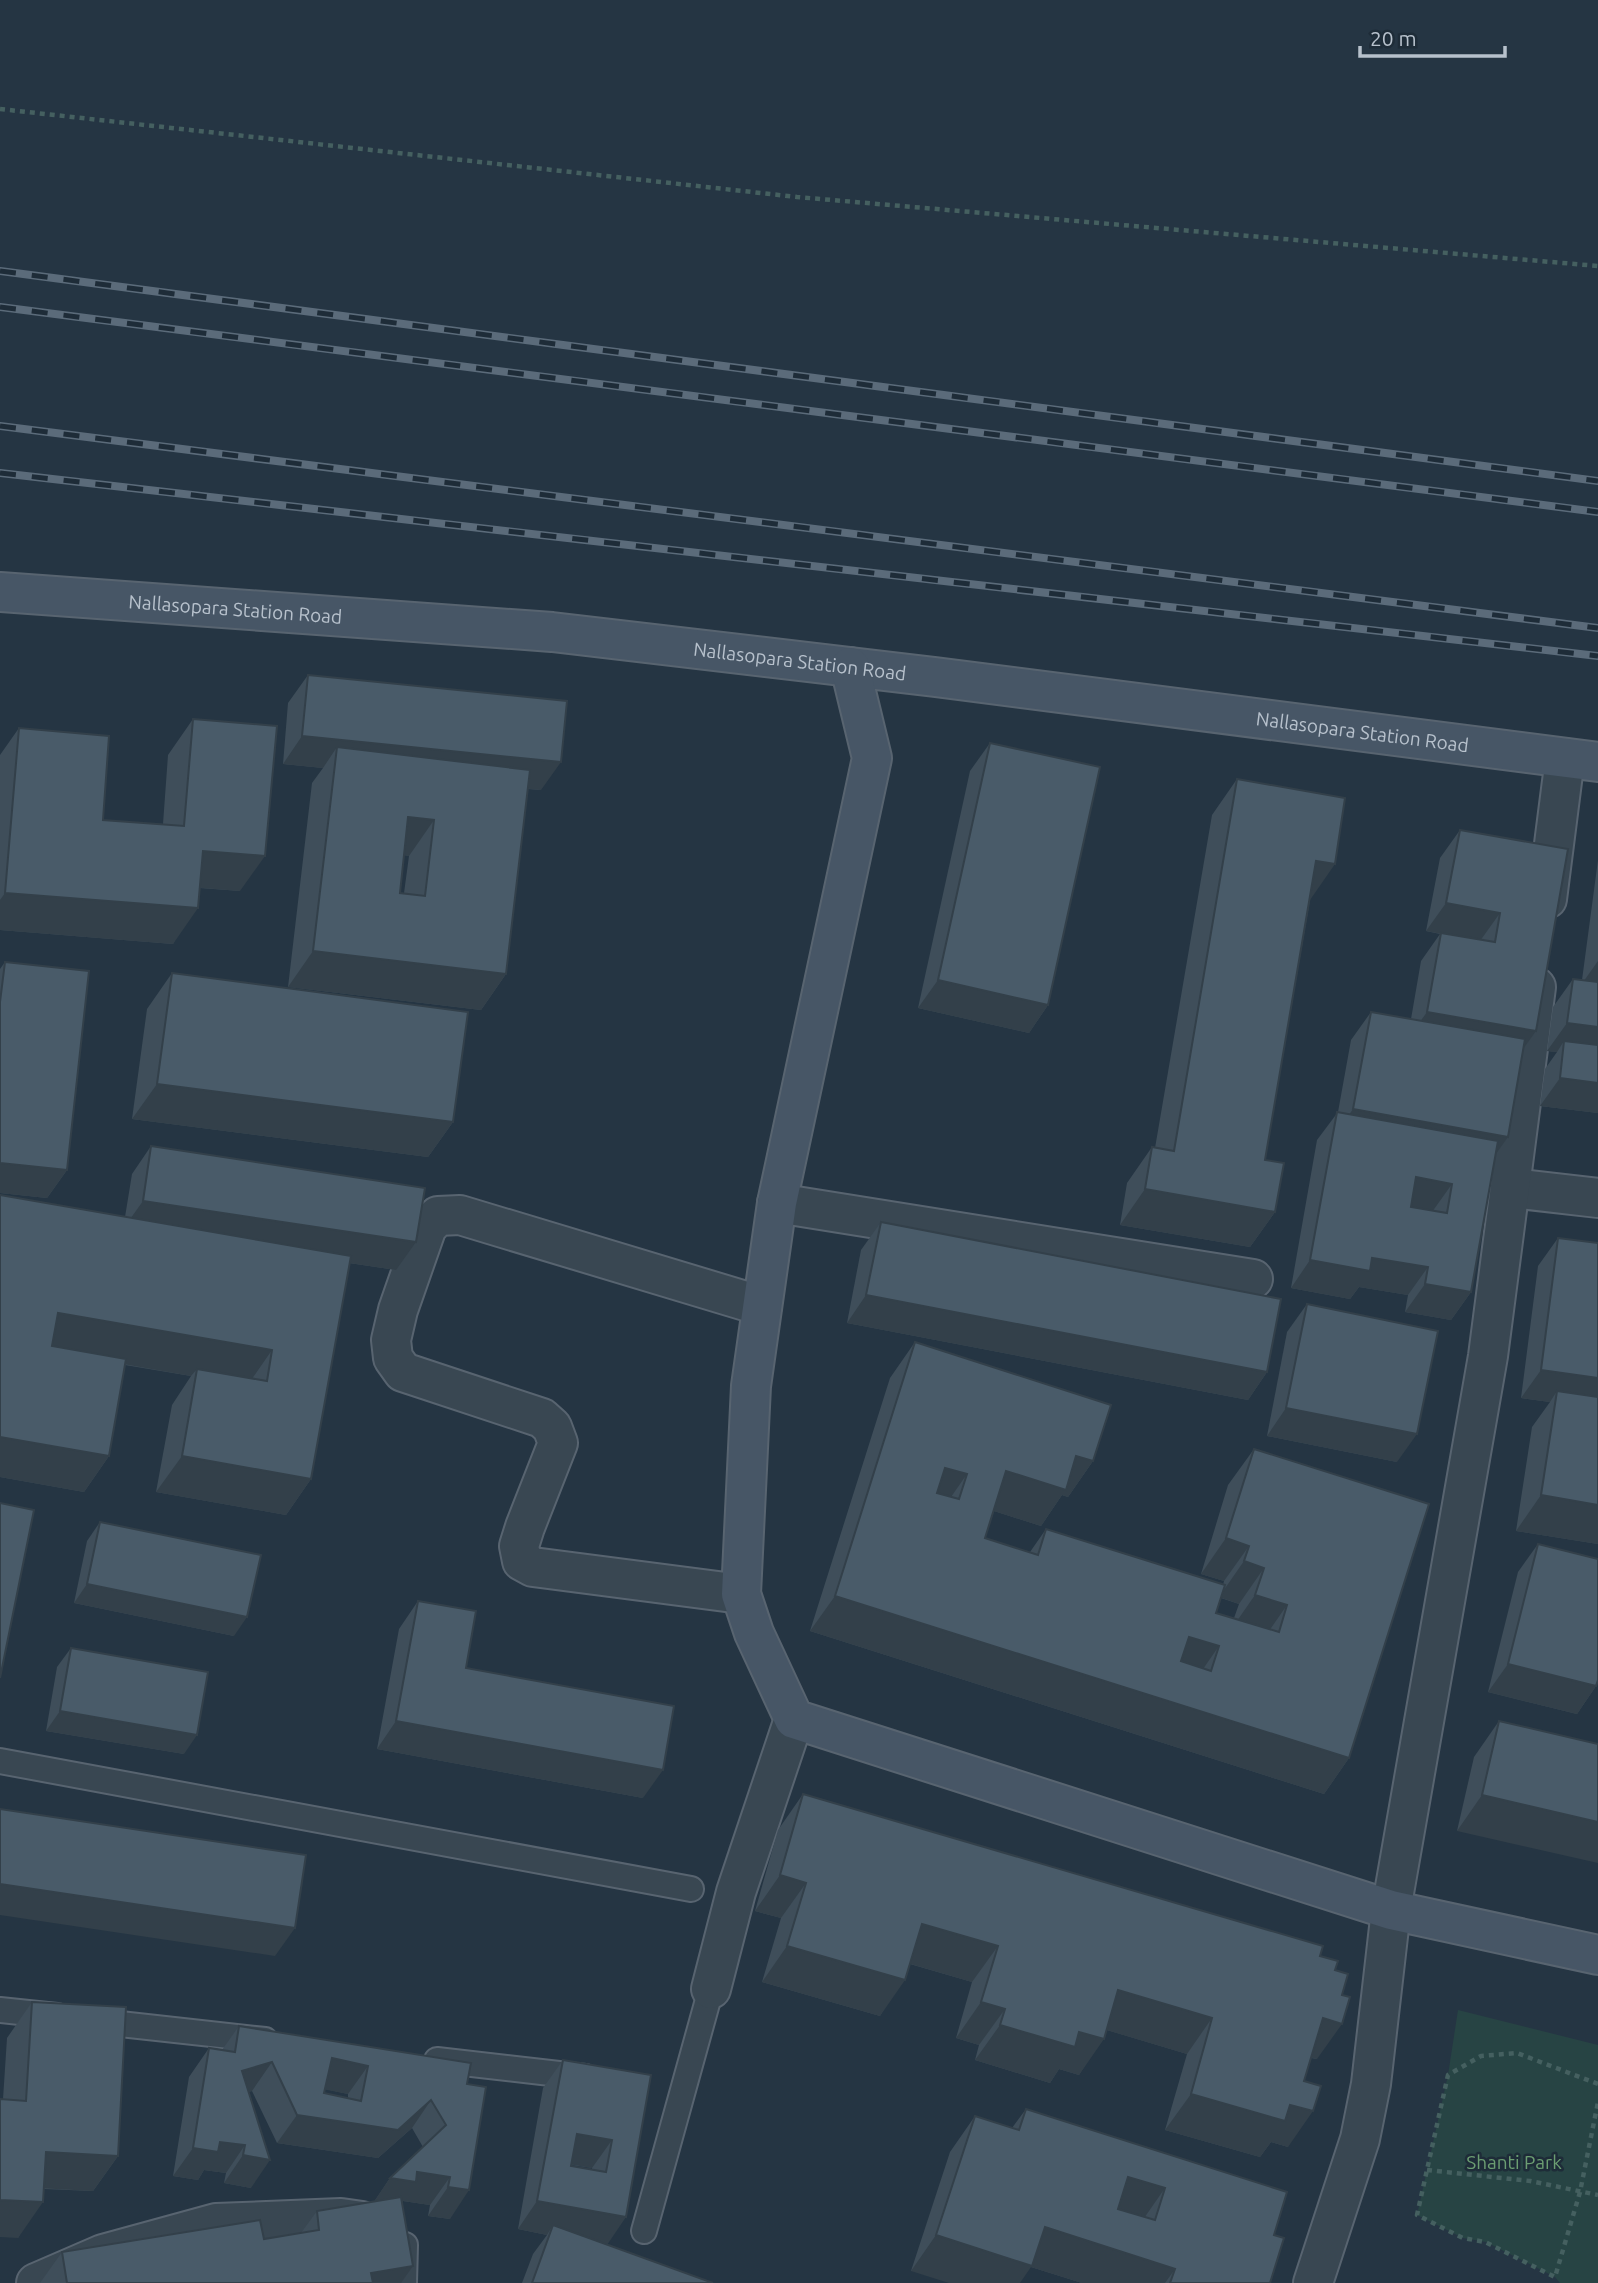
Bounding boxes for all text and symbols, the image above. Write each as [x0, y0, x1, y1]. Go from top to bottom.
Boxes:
scale bar [1360, 14, 1505, 58]
text: 20 m [1370, 26, 1417, 50]
street label: Nallasopara Station Road [128, 590, 343, 628]
street label: Nallasopara Station Road [692, 638, 908, 685]
street label: Nallasopara Station Road [1255, 707, 1470, 756]
park label: Shanti Park [1466, 2151, 1562, 2173]

